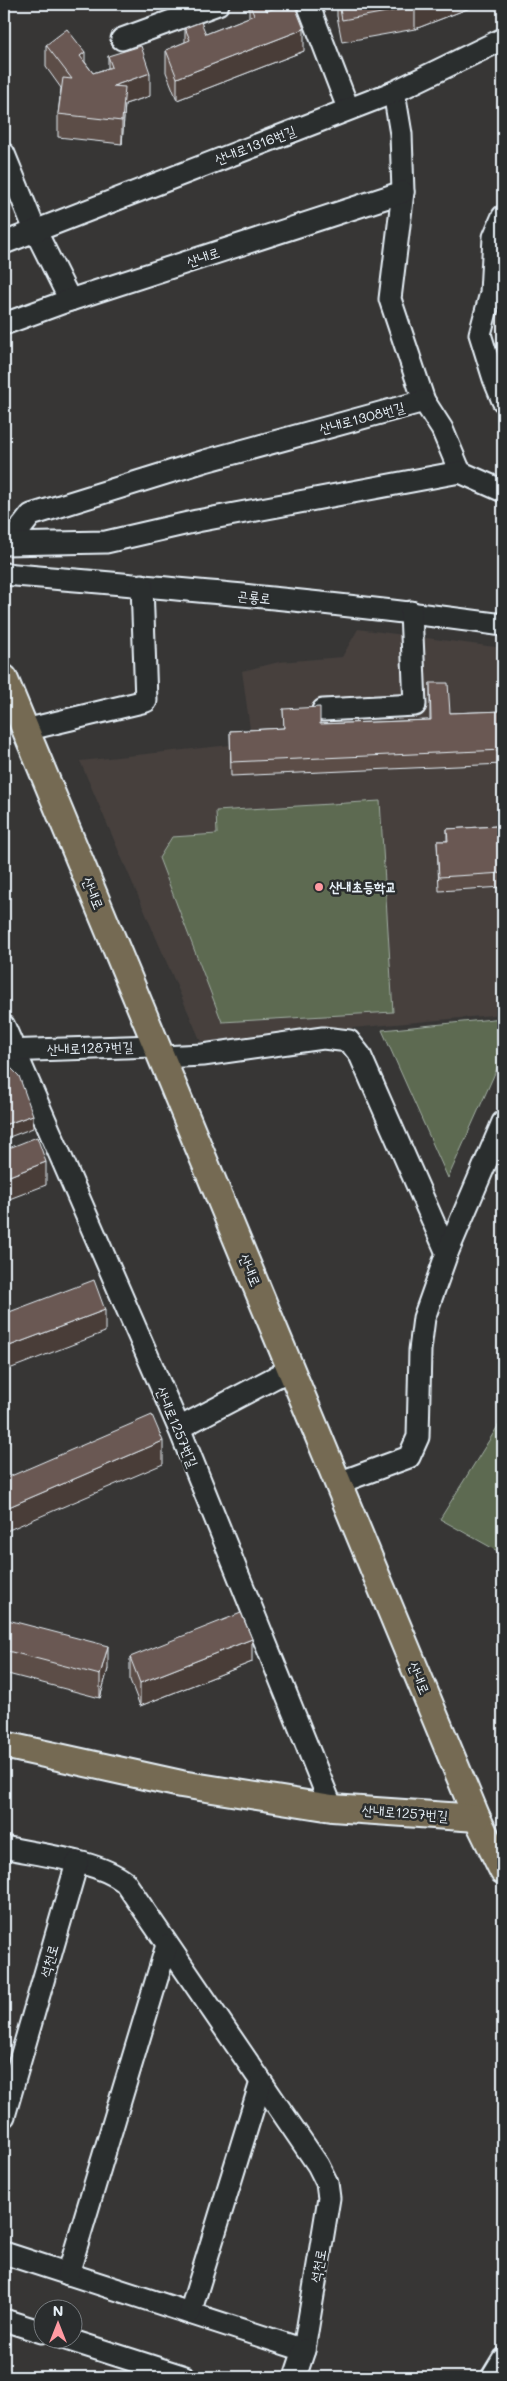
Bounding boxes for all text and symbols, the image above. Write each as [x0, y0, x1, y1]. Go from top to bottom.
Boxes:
street label: 산내로1316번길 [211, 120, 299, 169]
street label: 산내로 [184, 242, 222, 271]
street label: 산내로1308번길 [317, 397, 407, 438]
street label: 곤룡로 [236, 585, 272, 608]
street label: 산내로 [78, 874, 109, 912]
place label: 산내초등학교 [329, 877, 397, 896]
marker: 산내초등학교 [313, 881, 325, 893]
street label: 산내로1287번길 [46, 1036, 134, 1059]
street label: 산내로 [235, 1251, 266, 1289]
street label: 산내로1257번길 [152, 1383, 203, 1471]
street label: 산내로 [404, 1659, 435, 1697]
street label: 산내로1257번길 [361, 1800, 449, 1825]
street label: 석천로 [35, 1942, 62, 1980]
street label: 석천로 [305, 2248, 330, 2284]
north arrow [32, 2298, 82, 2348]
text: N [53, 2301, 63, 2320]

